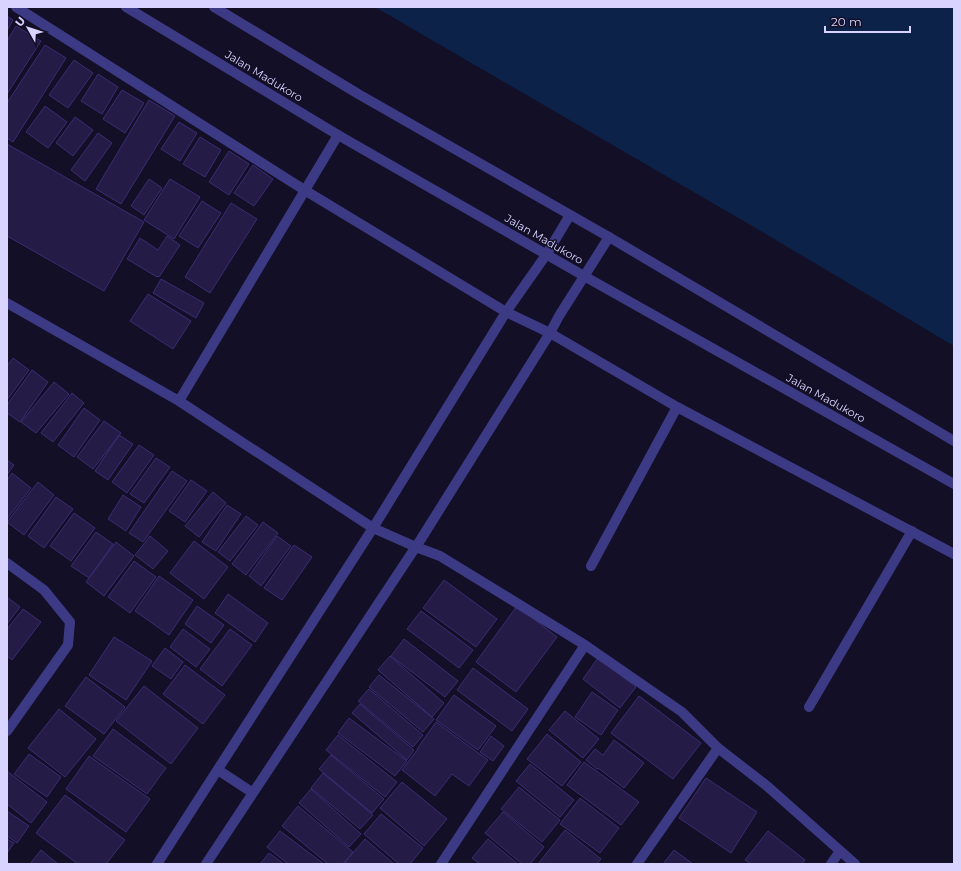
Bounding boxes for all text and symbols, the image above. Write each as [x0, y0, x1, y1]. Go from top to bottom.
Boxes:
north arrow [8, 8, 48, 48]
scale bar [825, 8, 910, 34]
text: U [12, 14, 28, 29]
text: 20 m [831, 14, 862, 29]
street label: Jalan Madukoro [222, 47, 305, 105]
street label: Jalan Madukoro [502, 210, 586, 267]
street label: Jalan Madukoro [783, 370, 868, 426]

